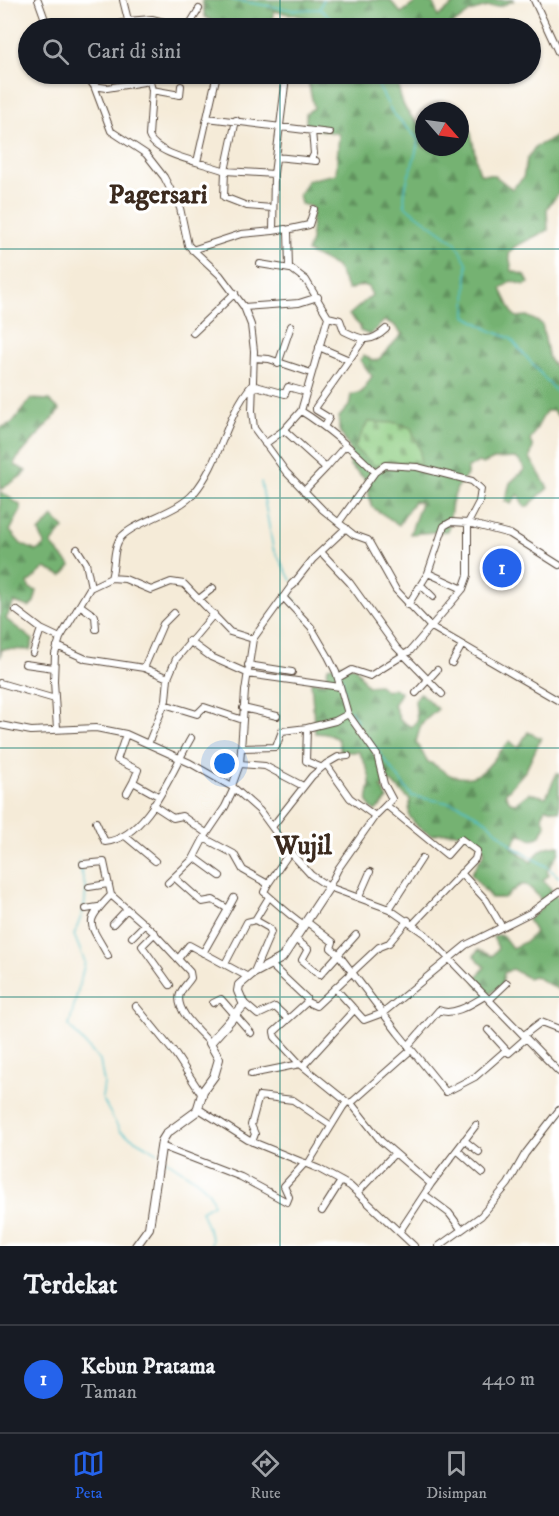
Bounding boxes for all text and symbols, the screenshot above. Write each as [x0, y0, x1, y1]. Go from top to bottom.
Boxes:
search box [18, 18, 541, 84]
icon: search [39, 35, 72, 68]
text: Cari di sini [87, 38, 181, 65]
north arrow [415, 102, 469, 156]
district label: Pagersari [108, 178, 208, 212]
pin: 1 [482, 546, 522, 590]
your location [210, 749, 239, 778]
district label: Wujil [273, 829, 333, 863]
text: Terdekat [24, 1269, 117, 1302]
text: Kebun Pratama [81, 1353, 215, 1380]
text: 1 [40, 1367, 47, 1392]
text: 440 m [482, 1367, 535, 1392]
text: Taman [81, 1380, 137, 1405]
tab: Peta [72, 1447, 105, 1503]
tab: Rute [249, 1447, 282, 1503]
tab: Disimpan [426, 1447, 487, 1503]

